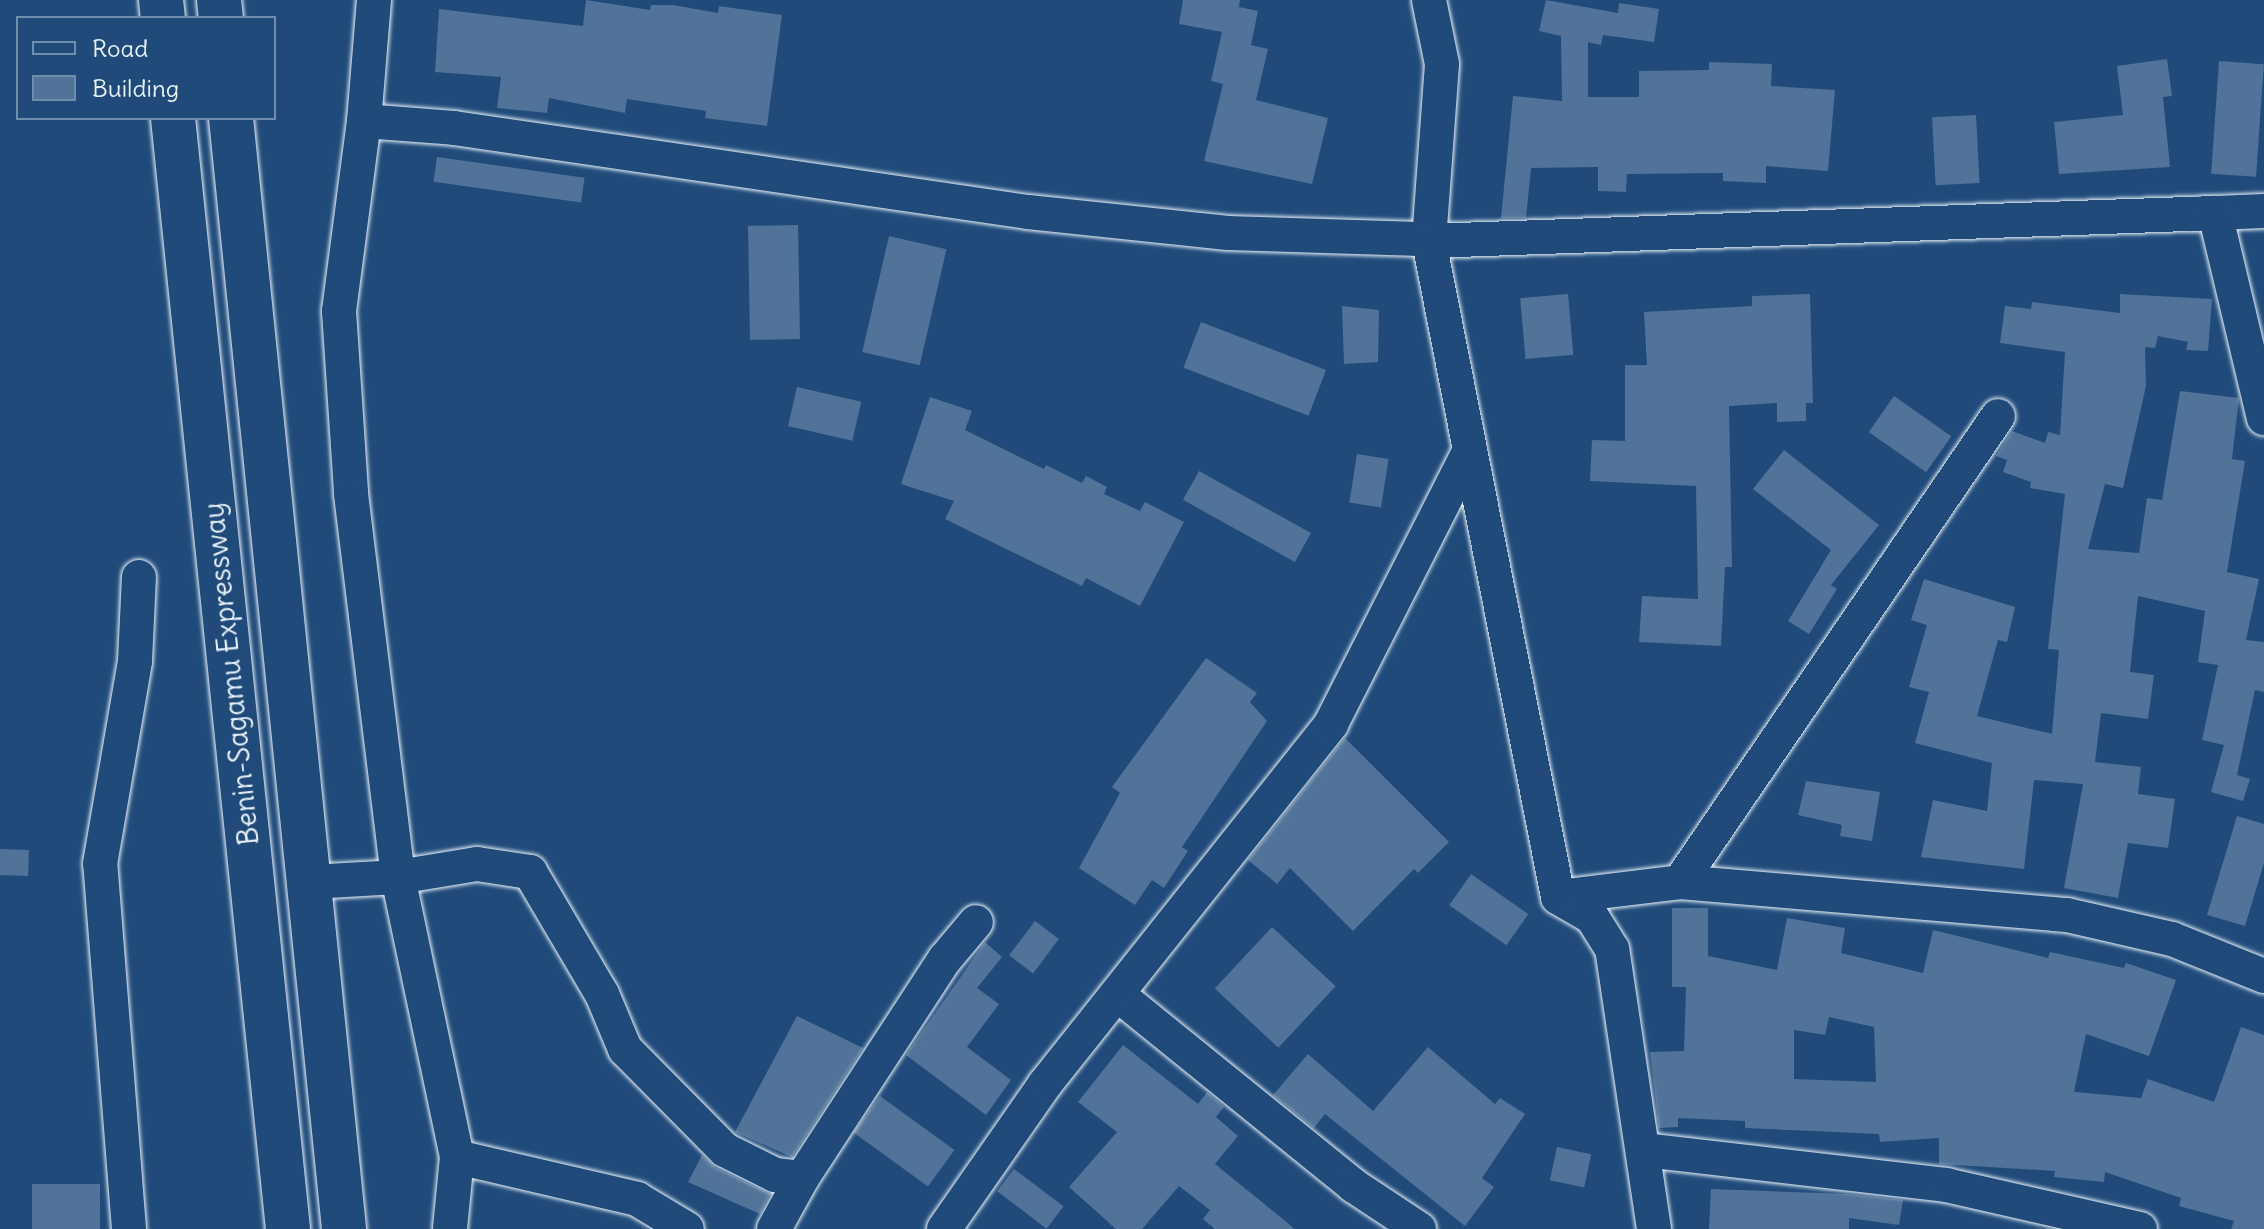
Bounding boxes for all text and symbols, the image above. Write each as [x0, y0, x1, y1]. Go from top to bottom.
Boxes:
legend [16, 16, 276, 120]
text: Road [92, 33, 148, 63]
text: Building [92, 73, 179, 103]
street label: Benin-Sagamu Expressway [196, 501, 266, 847]

